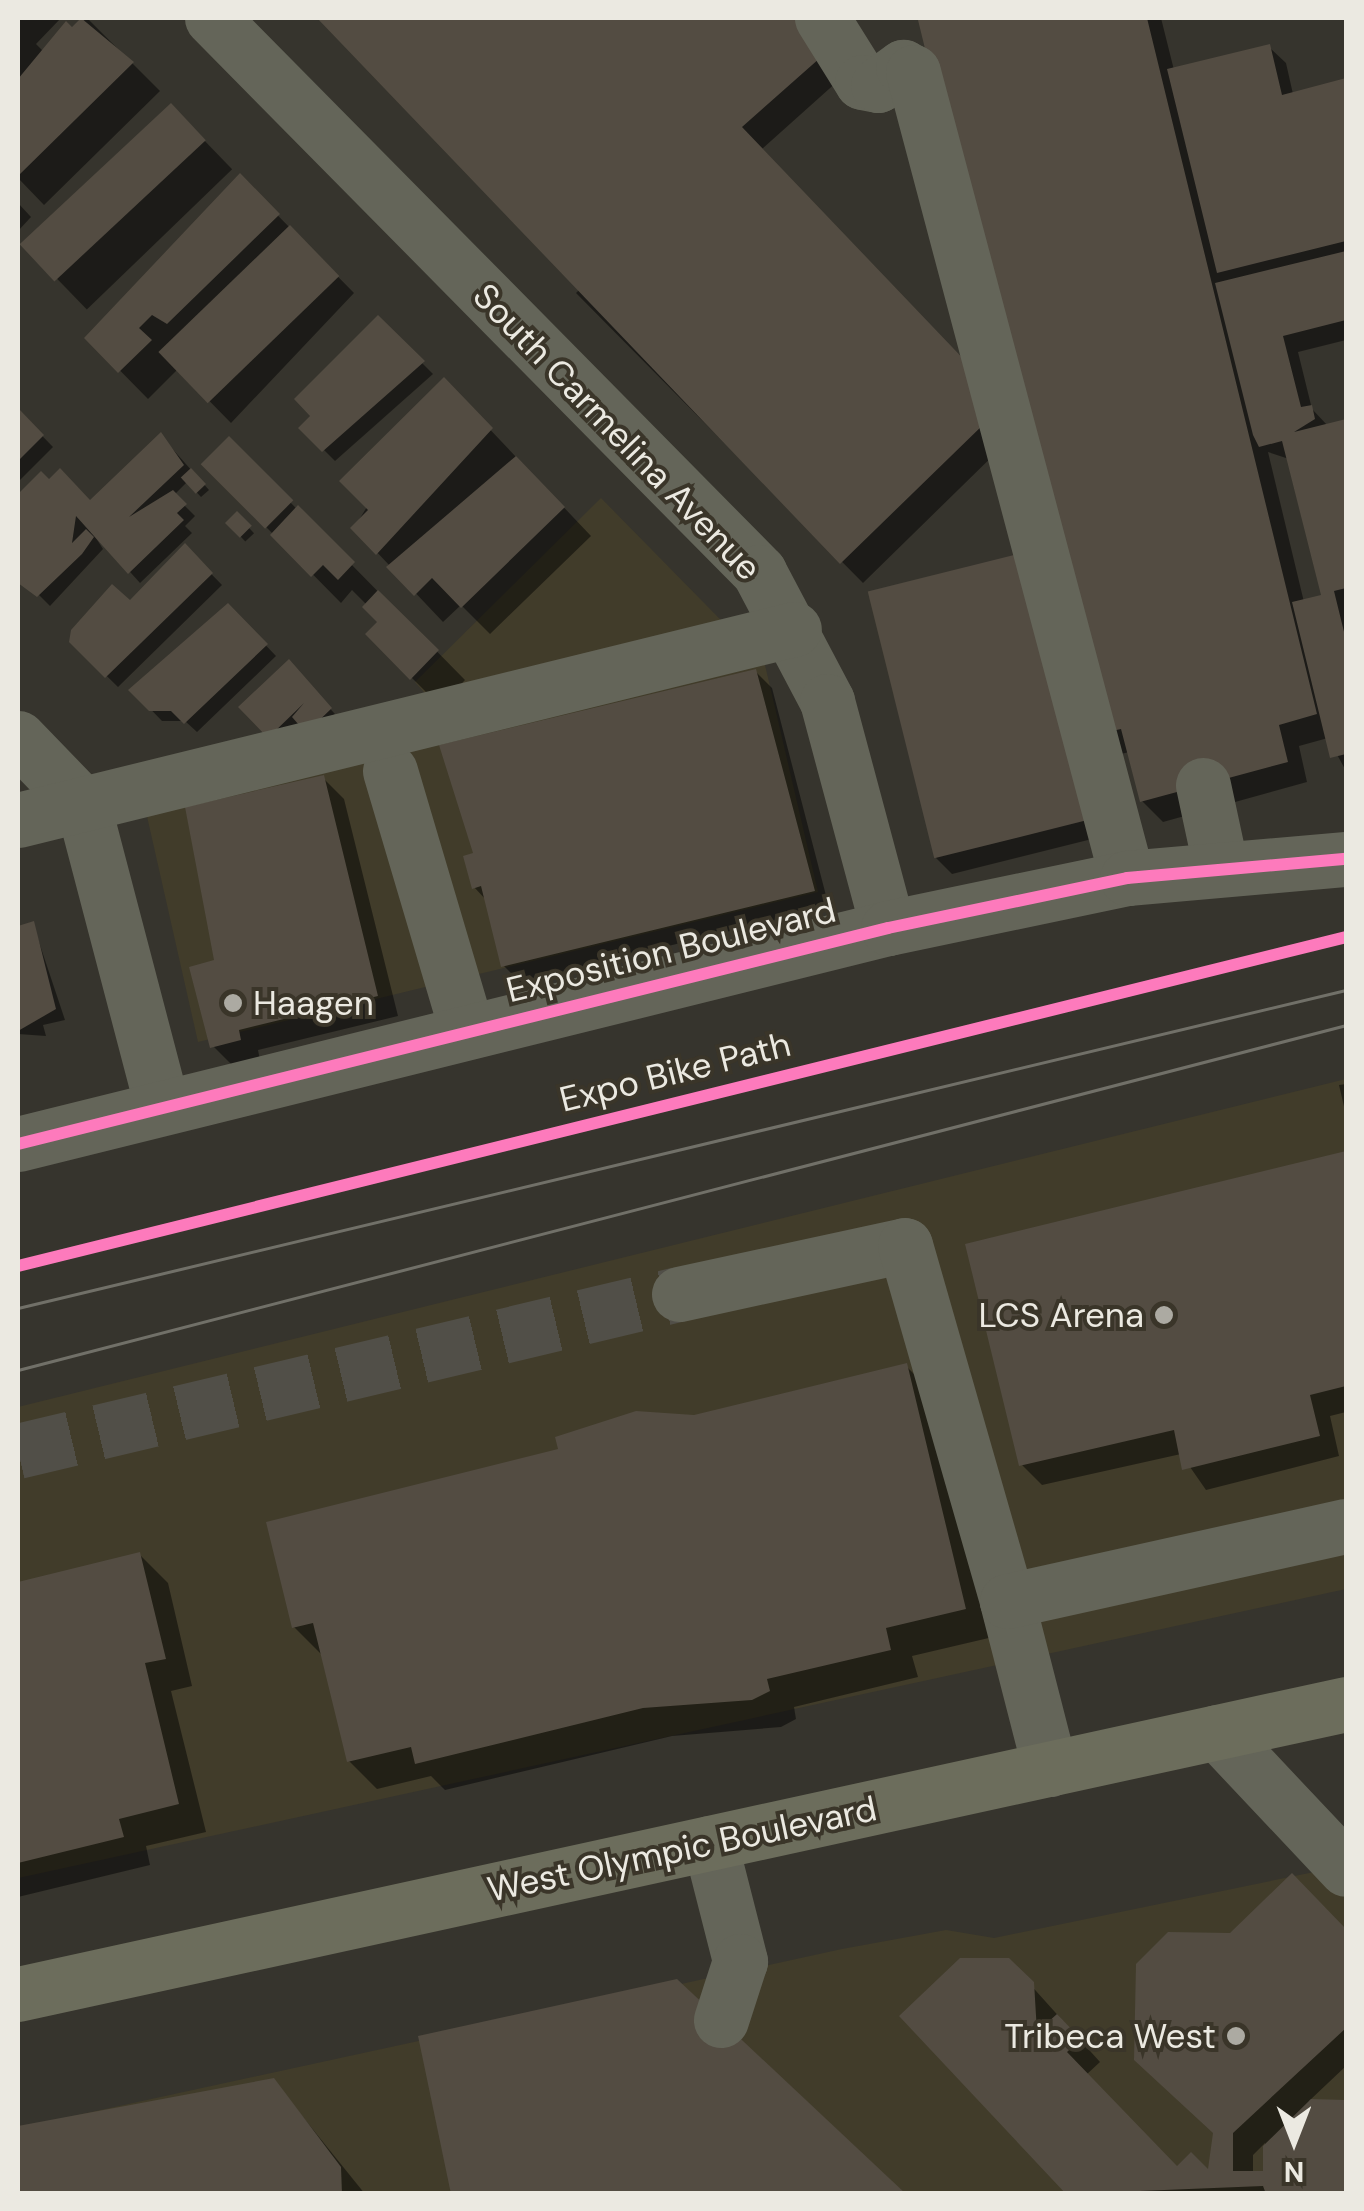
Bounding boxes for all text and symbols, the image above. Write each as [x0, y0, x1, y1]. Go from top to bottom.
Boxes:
street label: South Carmelina Avenue [464, 275, 770, 589]
street label: Exposition Boulevard [502, 889, 840, 1011]
place label: Haagen [253, 982, 374, 1024]
marker: Haagen [222, 992, 244, 1014]
street label: Expo Bike Path [555, 1023, 795, 1121]
place label: LCS Arena [979, 1294, 1144, 1336]
marker: LCS Arena [1153, 1304, 1175, 1326]
street label: West Olympic Boulevard [484, 1787, 880, 1911]
place label: Tribeca West [1004, 2015, 1216, 2057]
marker: Tribeca West [1225, 2025, 1247, 2047]
north arrow [1244, 2091, 1344, 2191]
text: N [1284, 2153, 1304, 2190]

